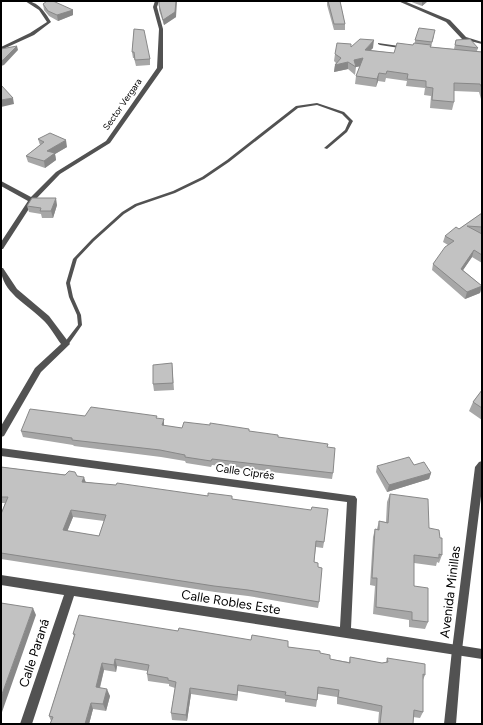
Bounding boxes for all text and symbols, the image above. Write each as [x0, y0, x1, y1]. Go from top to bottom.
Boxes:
street label: Sector Vergara [100, 76, 144, 132]
street label: Calle Ciprés [215, 461, 275, 483]
street label: Avenida Minillas [437, 545, 463, 639]
street label: Calle Robles Este [180, 587, 282, 617]
street label: Calle Paraná [16, 617, 52, 689]

